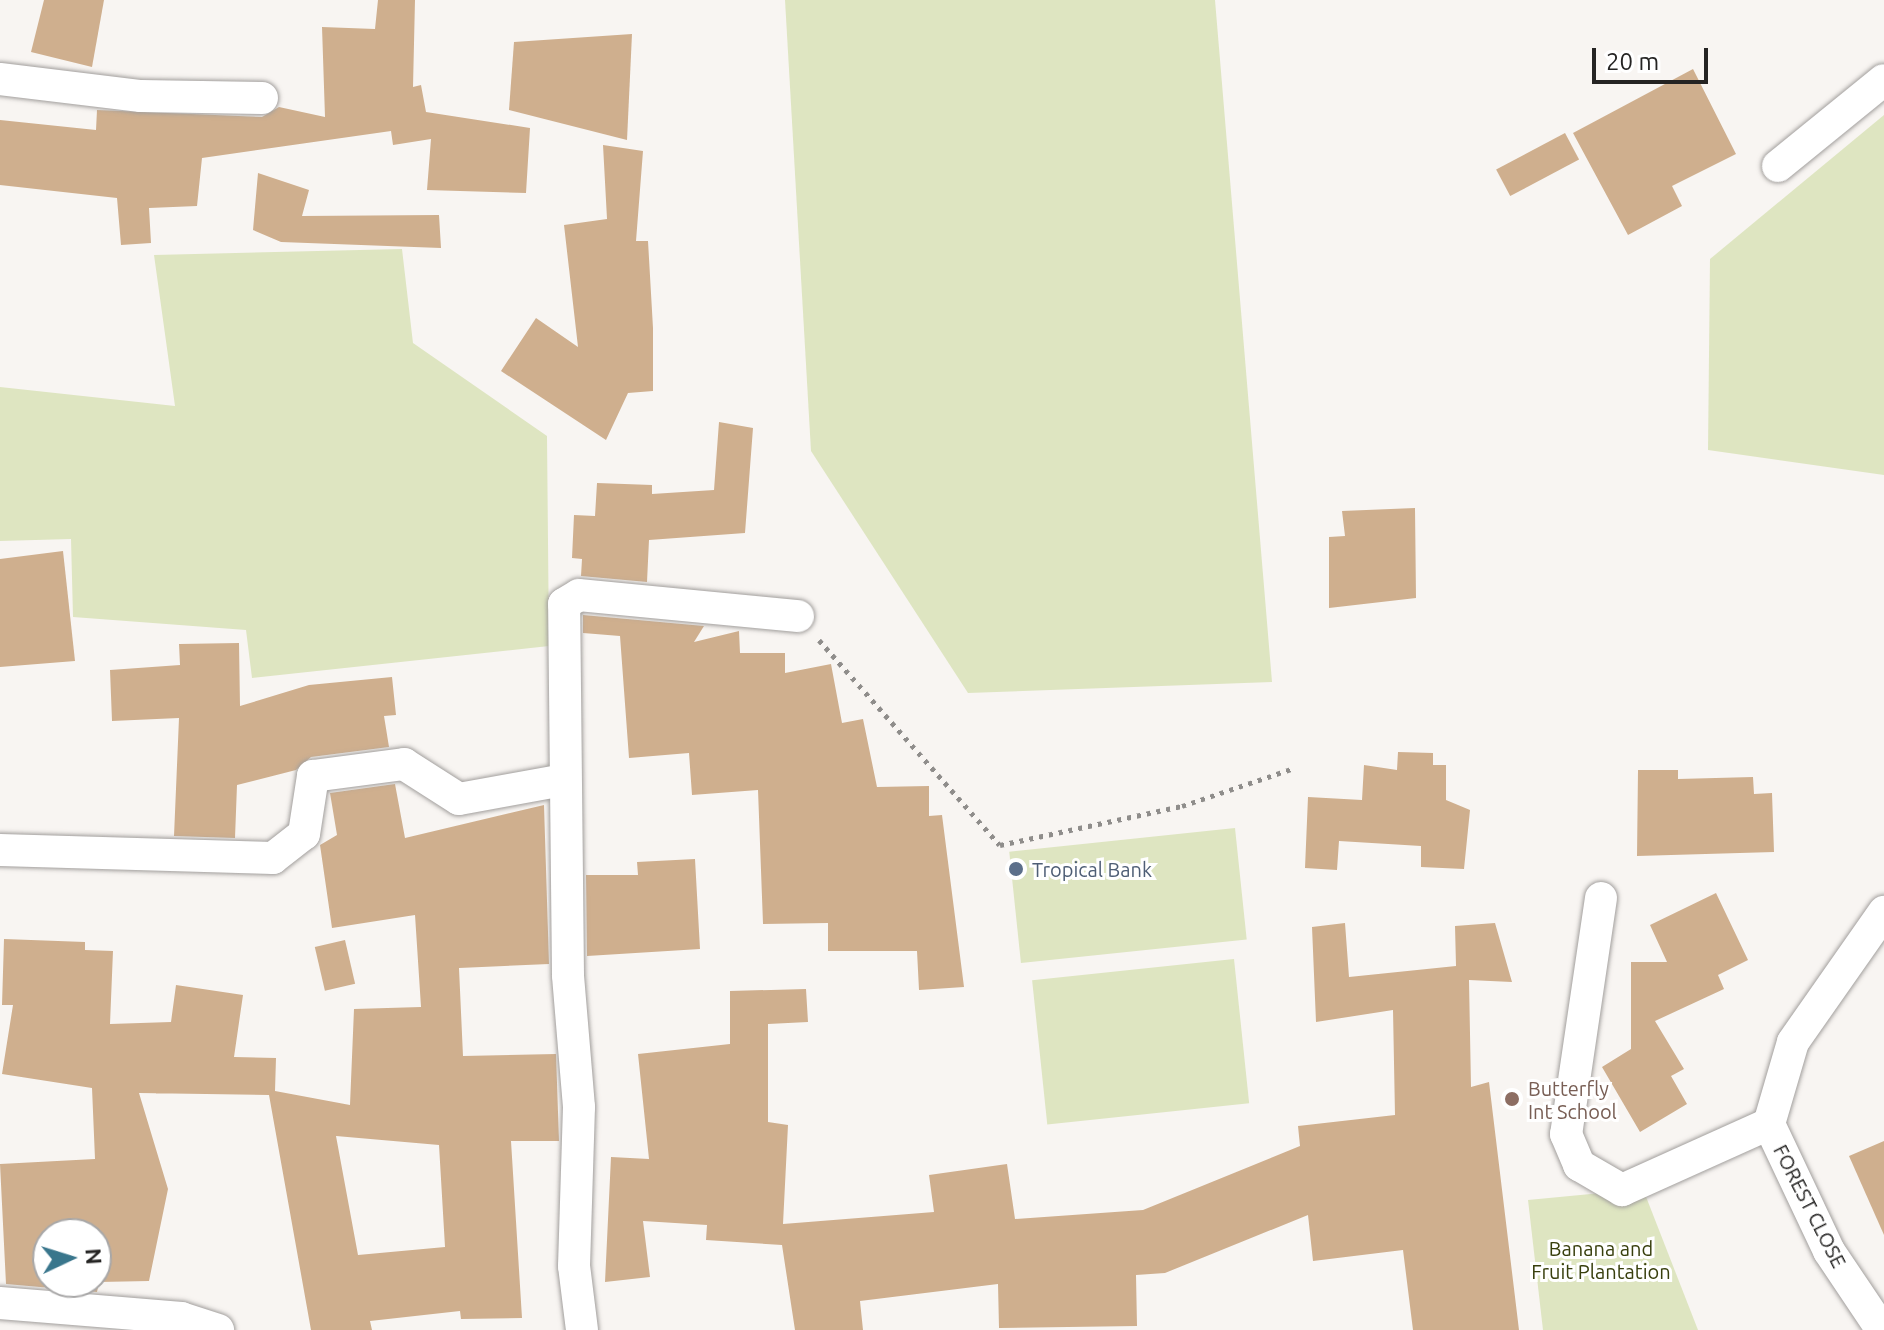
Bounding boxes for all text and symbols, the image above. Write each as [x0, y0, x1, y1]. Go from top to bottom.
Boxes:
scale bar [1596, 32, 1712, 82]
text: 20 m [1606, 48, 1659, 75]
place label: Tropical Bank [1032, 857, 1152, 881]
marker: Tropical Bank [1007, 860, 1025, 878]
place label: Butterfly Int School [1528, 1076, 1617, 1123]
marker: Butterfly Int School [1503, 1090, 1521, 1108]
street label: FOREST CLOSE [1769, 1140, 1851, 1272]
north arrow [32, 1218, 112, 1298]
park label: Banana and Fruit Plantation [1531, 1237, 1671, 1284]
text: N [81, 1247, 107, 1265]

